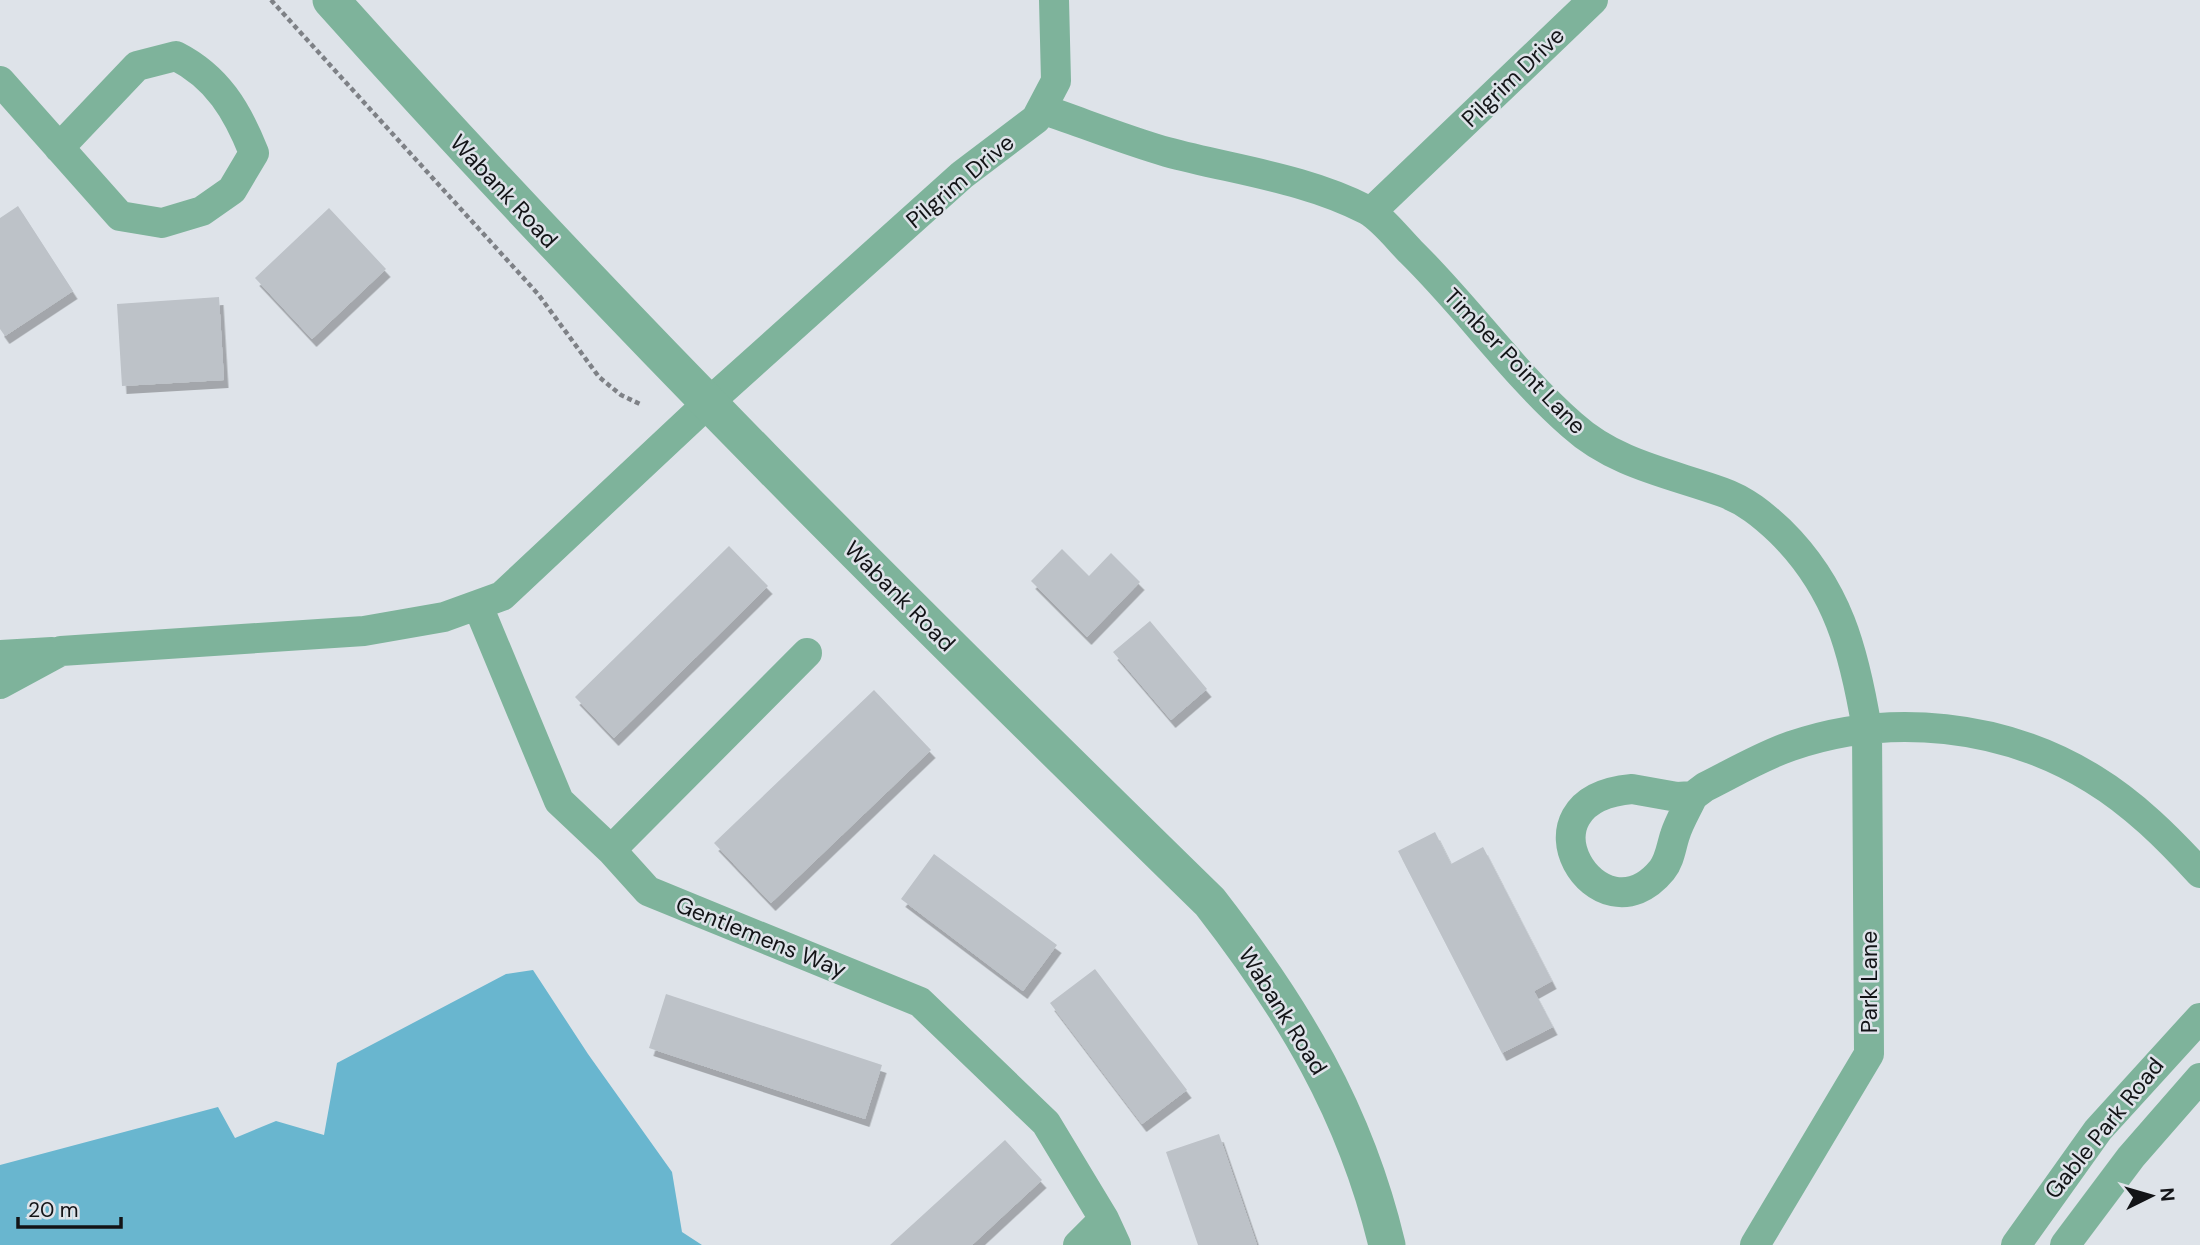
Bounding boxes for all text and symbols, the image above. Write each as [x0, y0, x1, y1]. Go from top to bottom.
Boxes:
street label: Pilgrim Drive [1455, 20, 1571, 134]
street label: Pilgrim Drive [900, 127, 1020, 235]
street label: Wabank Road [444, 128, 564, 254]
street label: Timber Point Lane [1437, 281, 1593, 441]
street label: Wabank Road [838, 534, 962, 658]
street label: Gentlemens Way [671, 889, 851, 985]
street label: Park Lane [1854, 931, 1884, 1033]
street label: Wabank Road [1232, 942, 1334, 1080]
street label: Gable Park Road [2038, 1051, 2170, 1205]
north arrow [2116, 1161, 2186, 1231]
scale bar [18, 1186, 121, 1230]
text: N [2154, 1187, 2180, 1203]
text: 20 m [28, 1196, 79, 1224]

